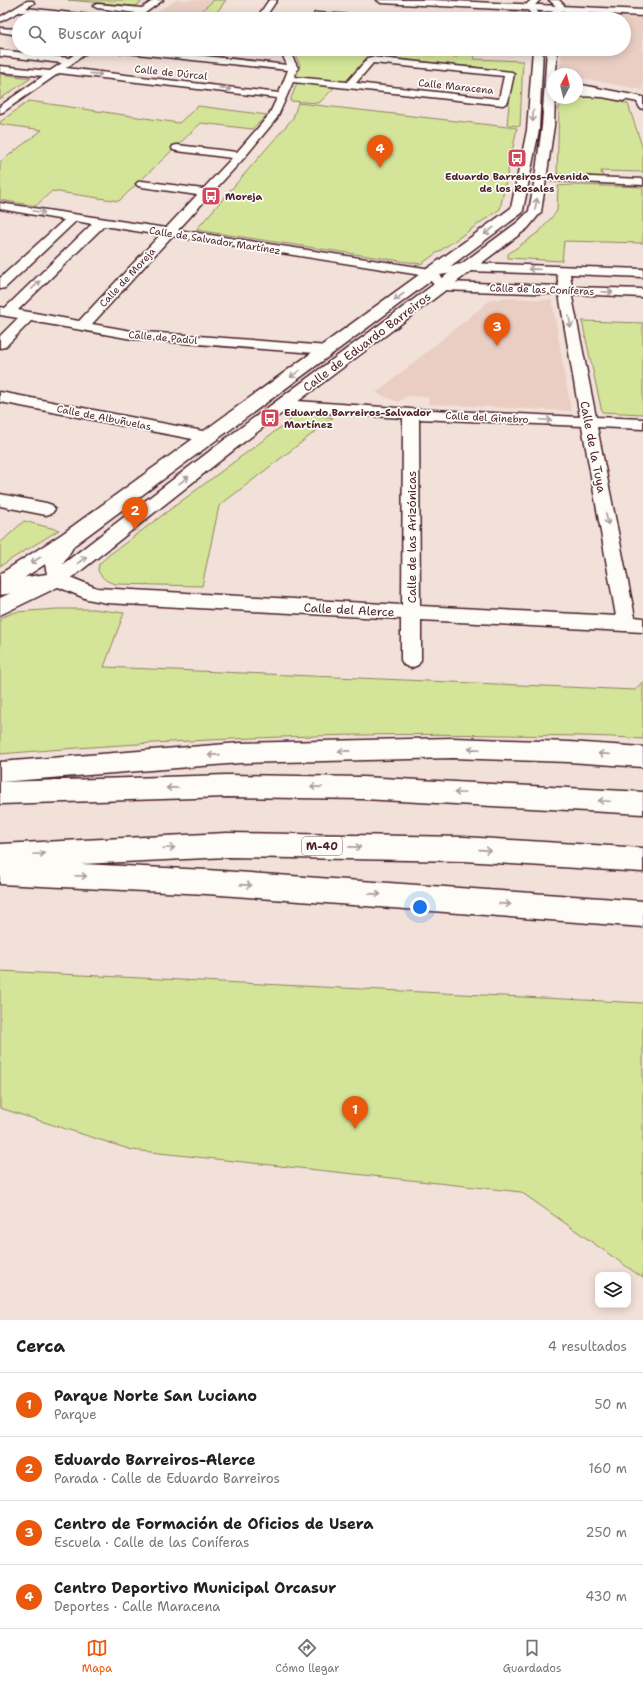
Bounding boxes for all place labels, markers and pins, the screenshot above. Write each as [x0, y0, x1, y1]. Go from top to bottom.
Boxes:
pin: 4 [367, 135, 393, 168]
bus stop icon: Eduardo Barreiros-Avenida de los Rosales [506, 147, 528, 169]
place label: Eduardo Barreiros-Avenida de los Rosales [445, 170, 589, 195]
bus stop icon: Moreja [200, 185, 222, 207]
place label: Moreja [225, 190, 263, 203]
pin: 3 [484, 313, 510, 346]
place label: Eduardo Barreiros-Salvador Martínez [284, 406, 432, 431]
bus stop icon: Eduardo Barreiros-Salvador Martínez [259, 407, 281, 429]
pin: 2 [122, 497, 148, 530]
pin: 1 [342, 1096, 368, 1129]

